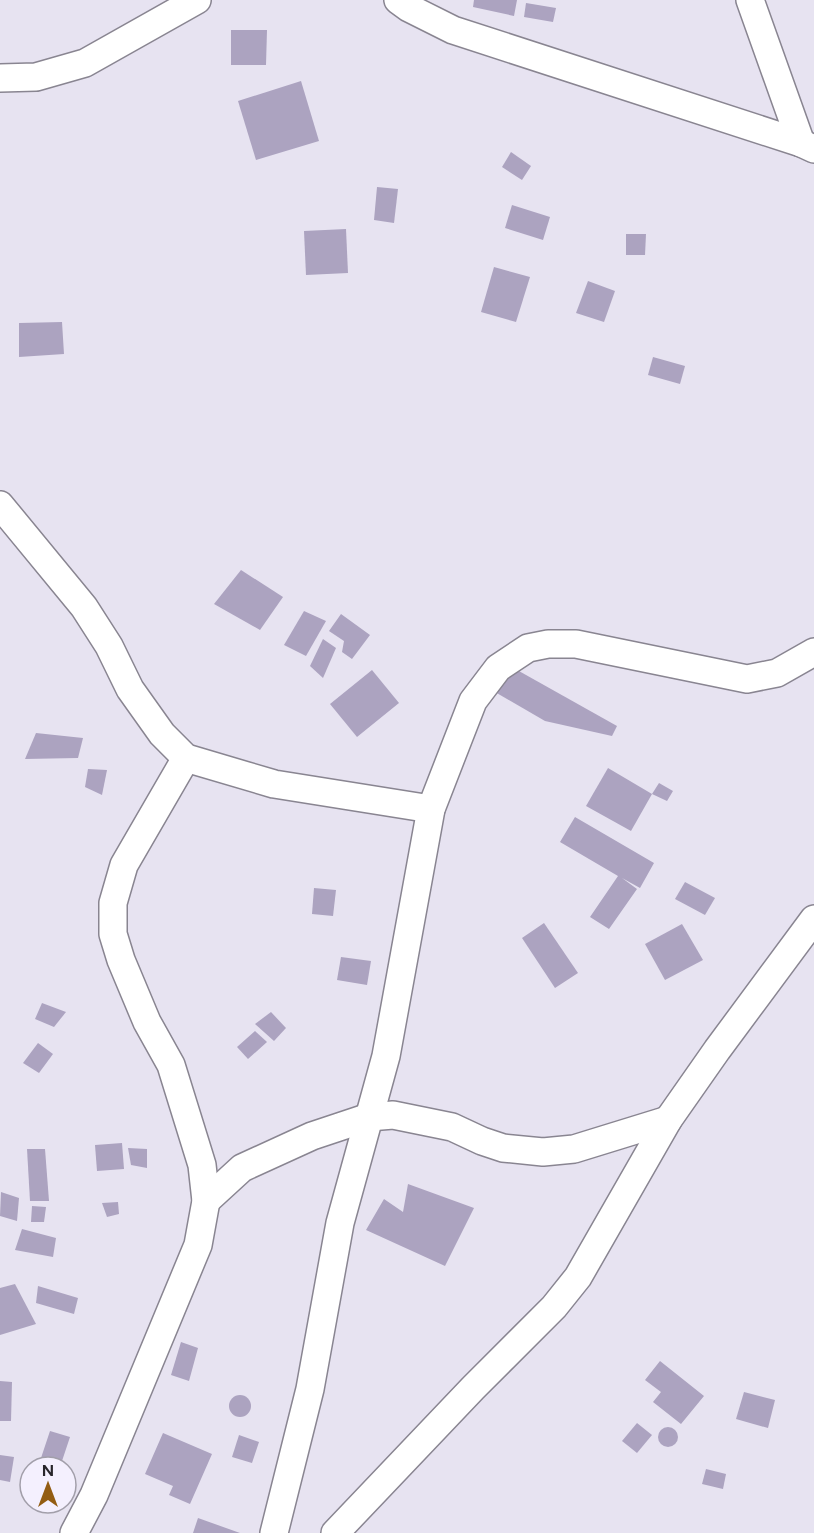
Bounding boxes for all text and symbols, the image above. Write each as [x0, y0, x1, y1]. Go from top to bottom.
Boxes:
north arrow [18, 1455, 78, 1515]
text: N [42, 1461, 54, 1480]

